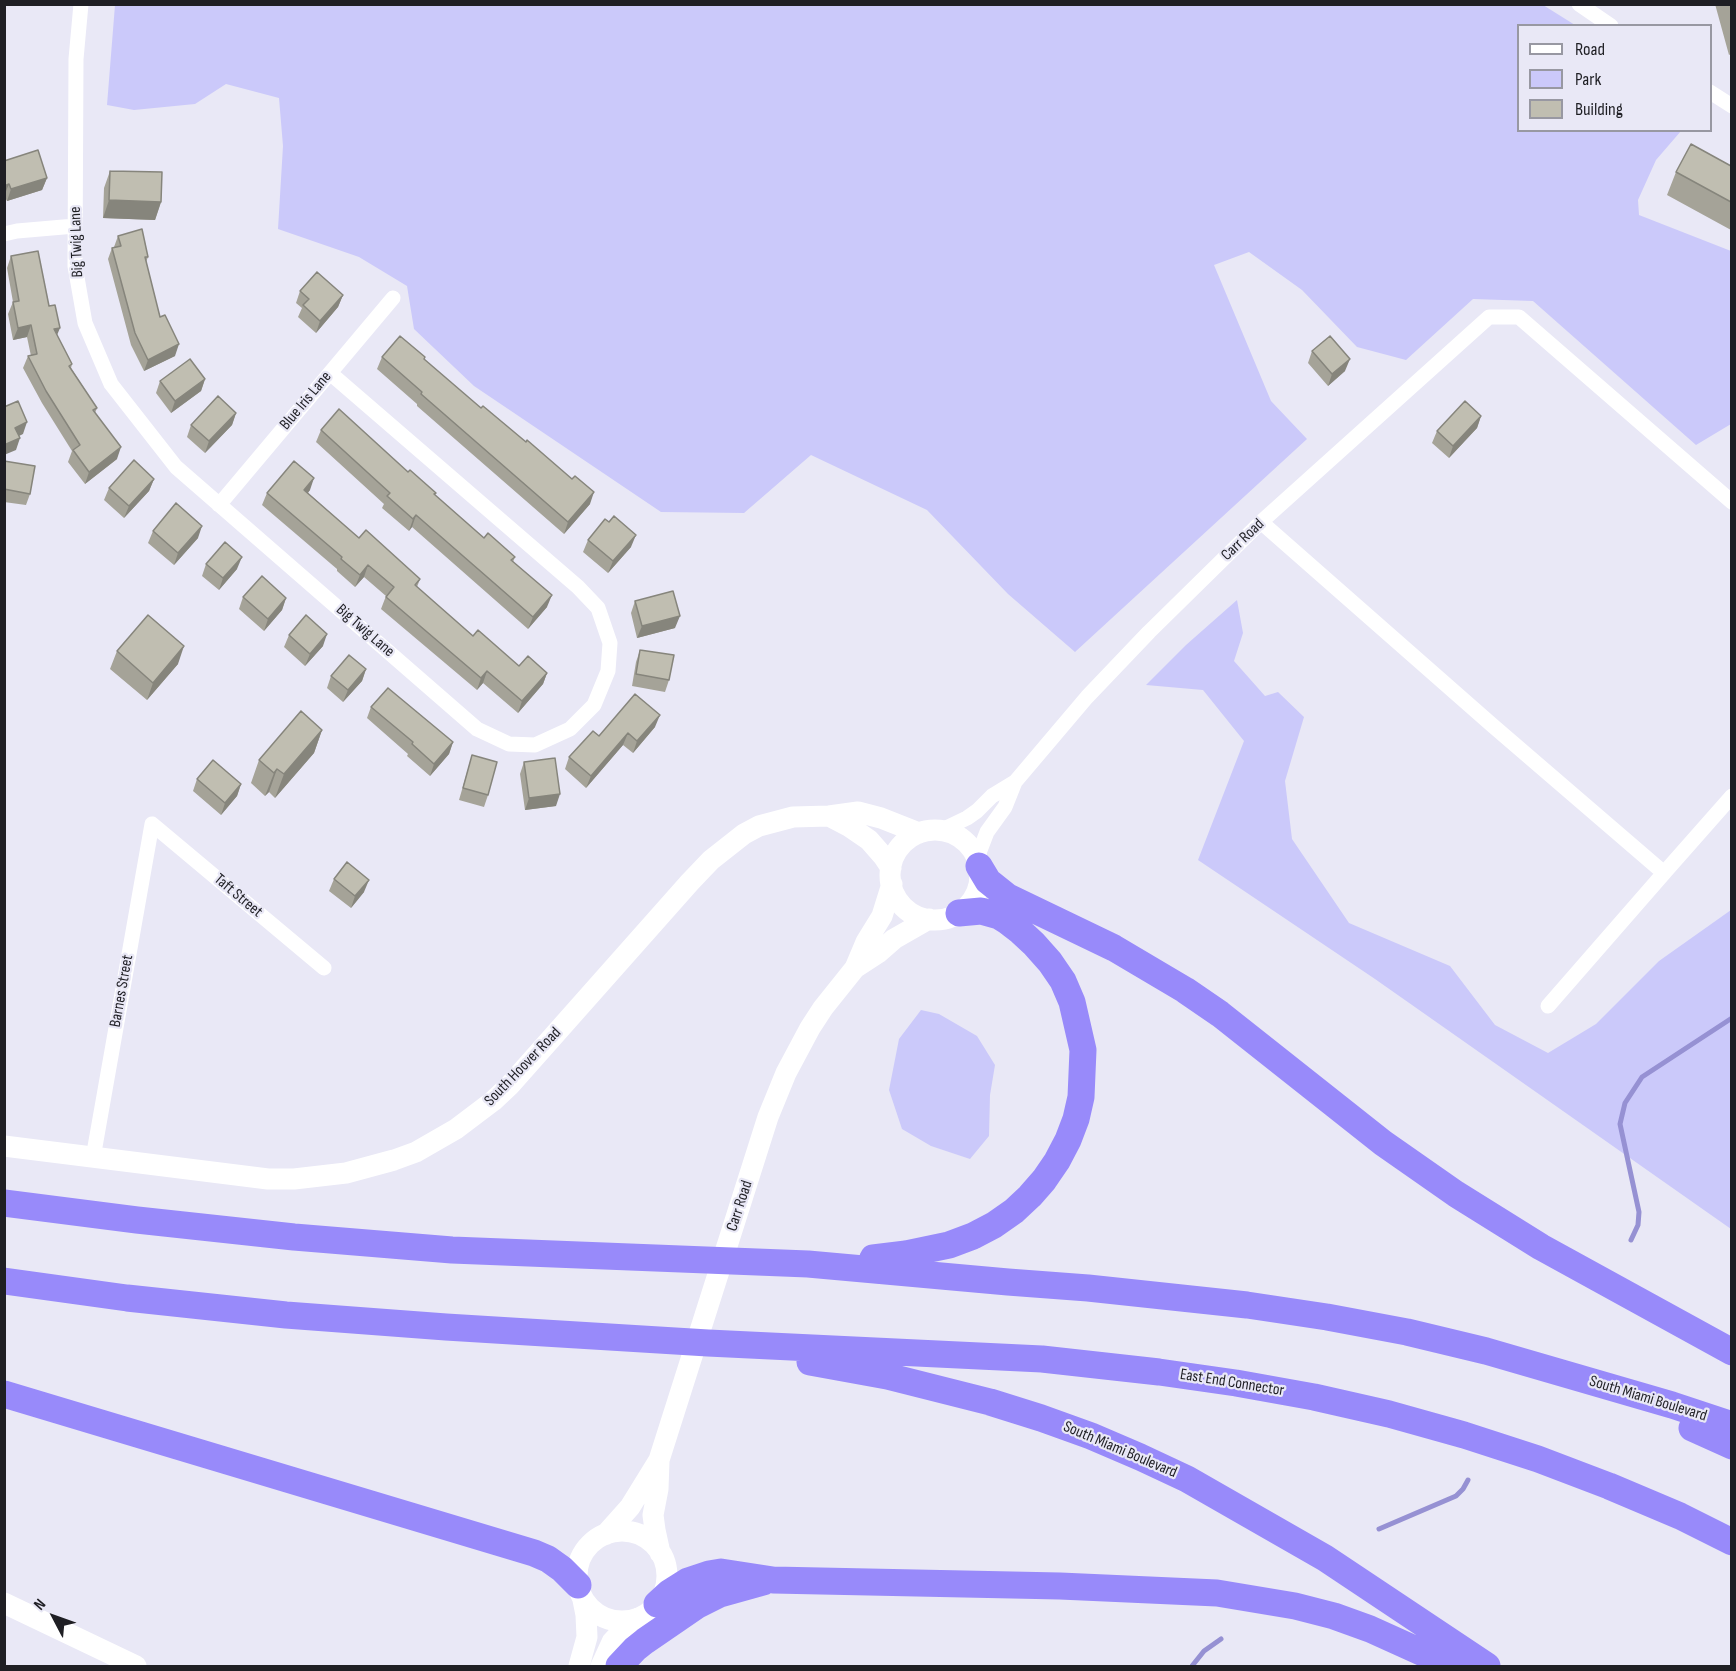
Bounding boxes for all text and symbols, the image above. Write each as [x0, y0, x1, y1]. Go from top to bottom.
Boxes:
legend [1517, 24, 1712, 132]
text: Road [1575, 39, 1605, 60]
text: Park [1575, 69, 1601, 90]
text: Building [1575, 99, 1623, 120]
street label: Big Twig Lane [66, 206, 88, 278]
street label: Blue Iris Lane [276, 368, 336, 434]
street label: Carr Road [1218, 515, 1268, 565]
street label: Big Twig Lane [332, 600, 398, 662]
street label: Taft Street [210, 870, 266, 922]
street label: Barnes Street [106, 953, 138, 1029]
street label: South Hoover Road [481, 1024, 565, 1110]
street label: Carr Road [723, 1178, 757, 1234]
street label: East End Connector [1179, 1365, 1285, 1401]
street label: South Miami Boulevard [1587, 1372, 1709, 1426]
street label: South Miami Boulevard [1060, 1417, 1180, 1483]
north arrow [24, 1587, 84, 1647]
text: N [30, 1595, 50, 1614]

